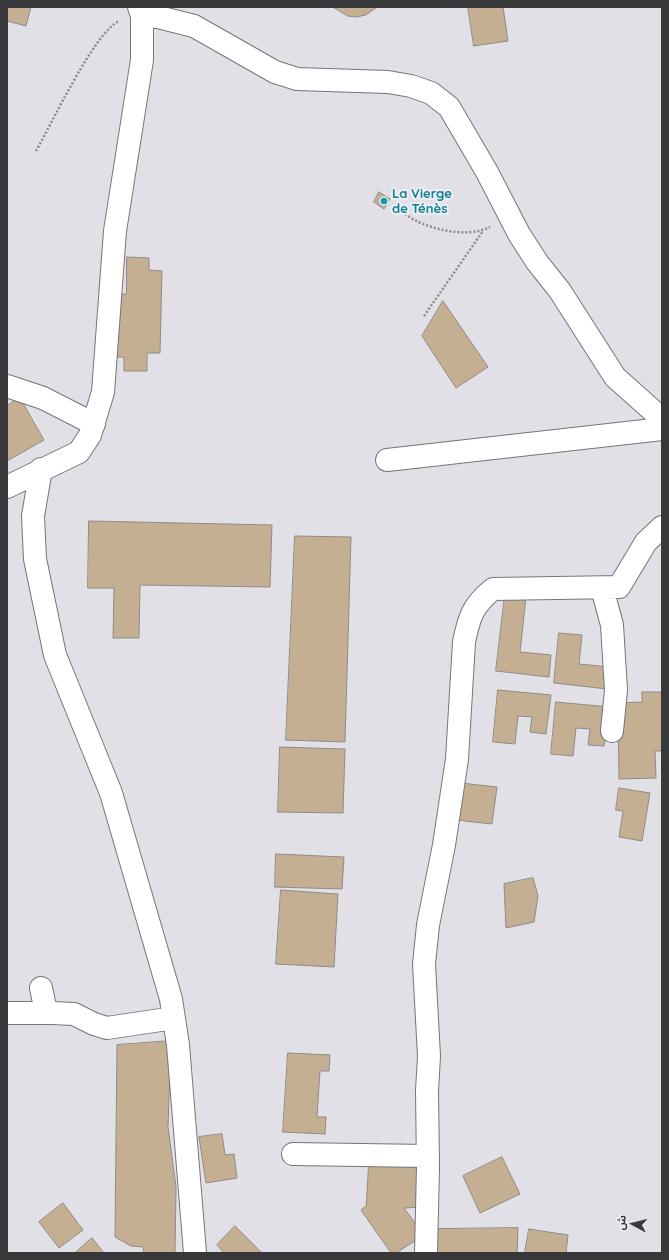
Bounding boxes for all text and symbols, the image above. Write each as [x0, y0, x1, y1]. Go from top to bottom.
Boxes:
place label: La Vierge de Ténès [392, 186, 452, 217]
marker: La Vierge de Ténès [379, 196, 389, 206]
north arrow [613, 1204, 653, 1244]
text: ش [613, 1214, 629, 1231]

